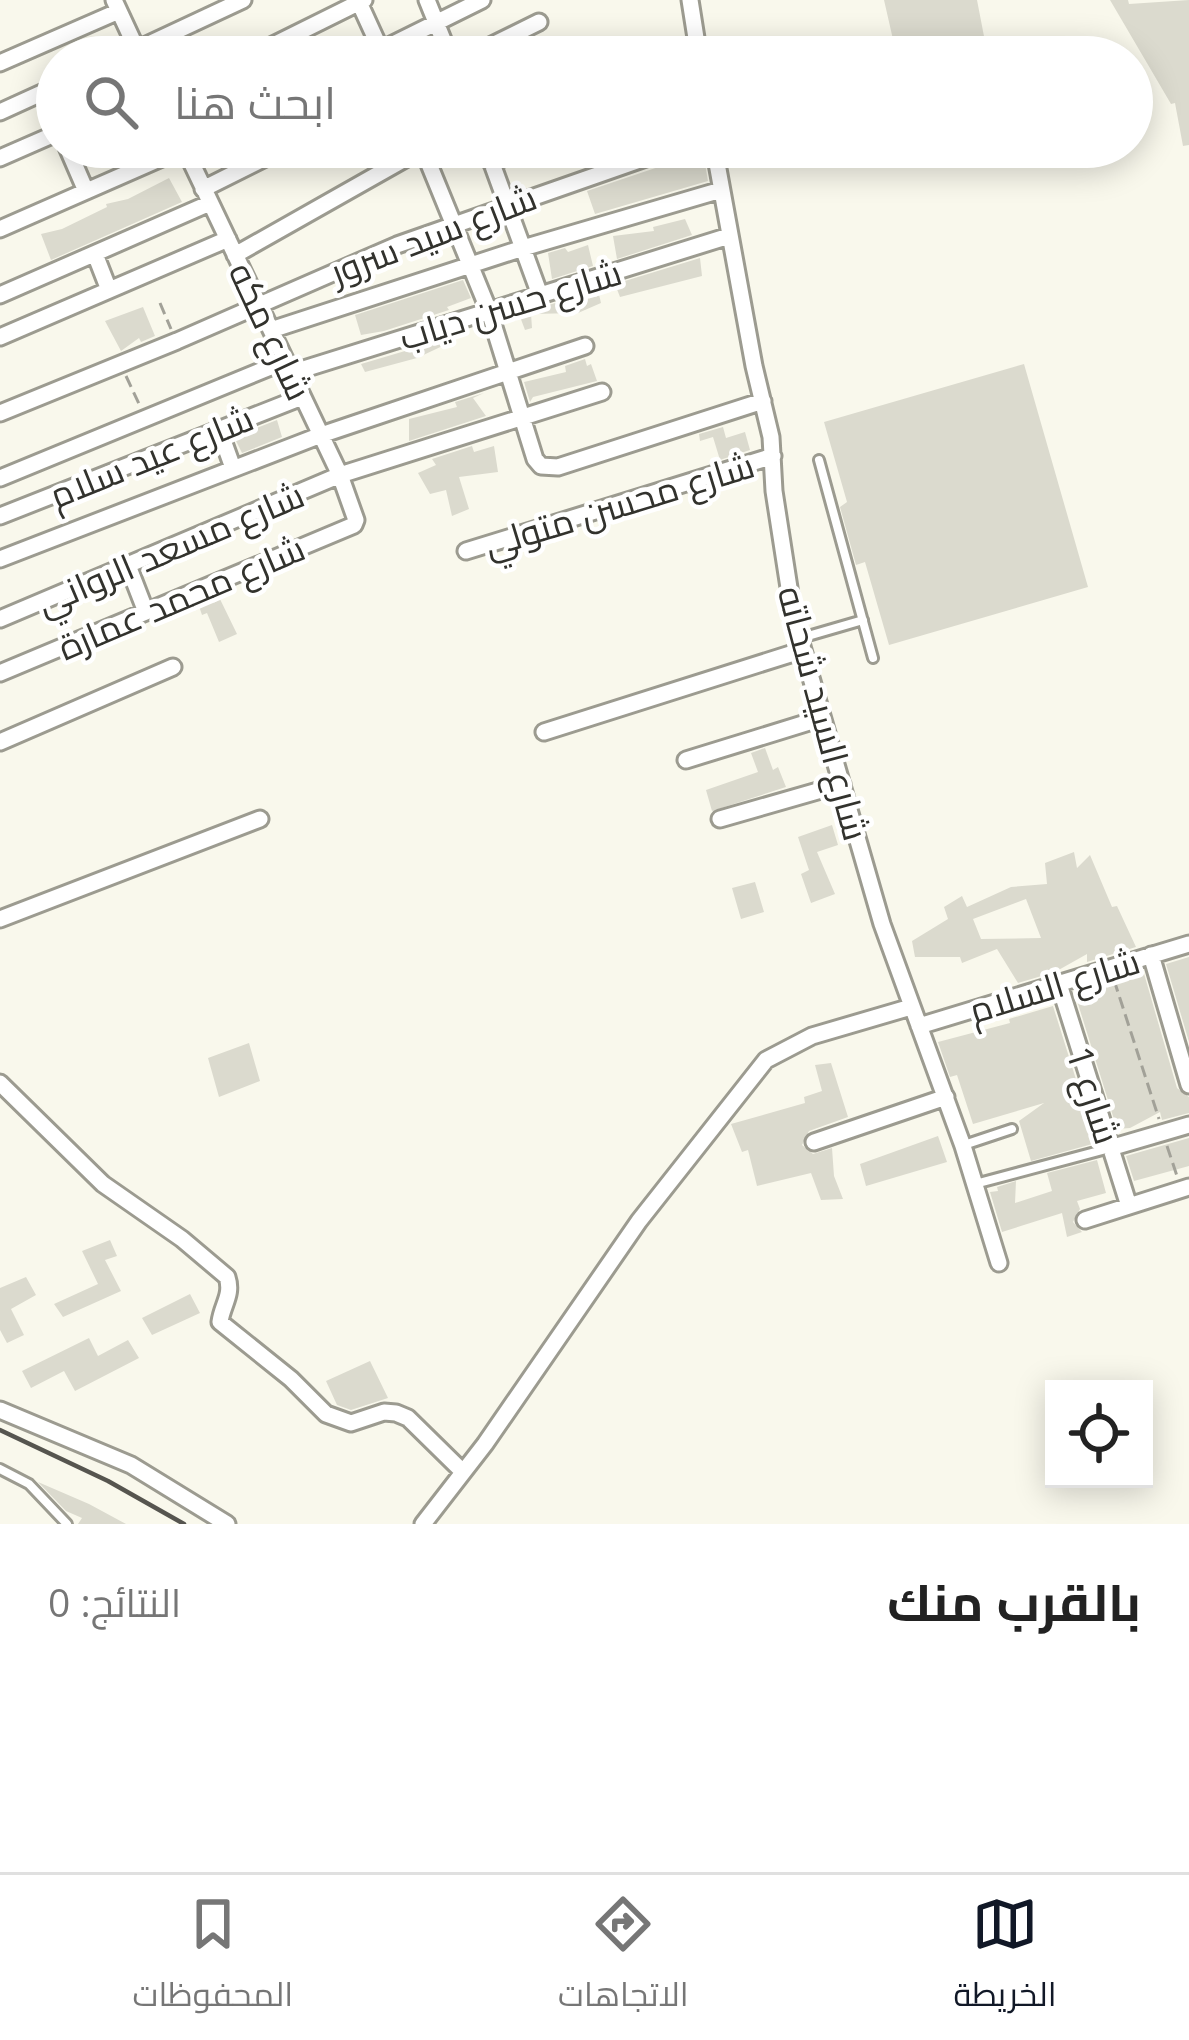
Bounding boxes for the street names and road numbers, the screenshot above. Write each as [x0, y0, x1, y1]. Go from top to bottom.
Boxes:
street label: شارع سيد سرور [321, 172, 543, 297]
street label: شارع حسن دياب [393, 247, 627, 362]
street label: شارع مكه [217, 254, 324, 408]
street label: شارع عيد سلام [42, 393, 261, 520]
street label: شارع محسن متولي [478, 440, 761, 573]
street label: شارع مسعد الرواني [29, 470, 313, 631]
street label: شارع محمد عمارة [50, 523, 312, 672]
street label: شارع السيد شحاته [766, 580, 881, 846]
street label: شارع السلام [963, 936, 1146, 1035]
street label: شارع 1 [1054, 1040, 1133, 1150]

